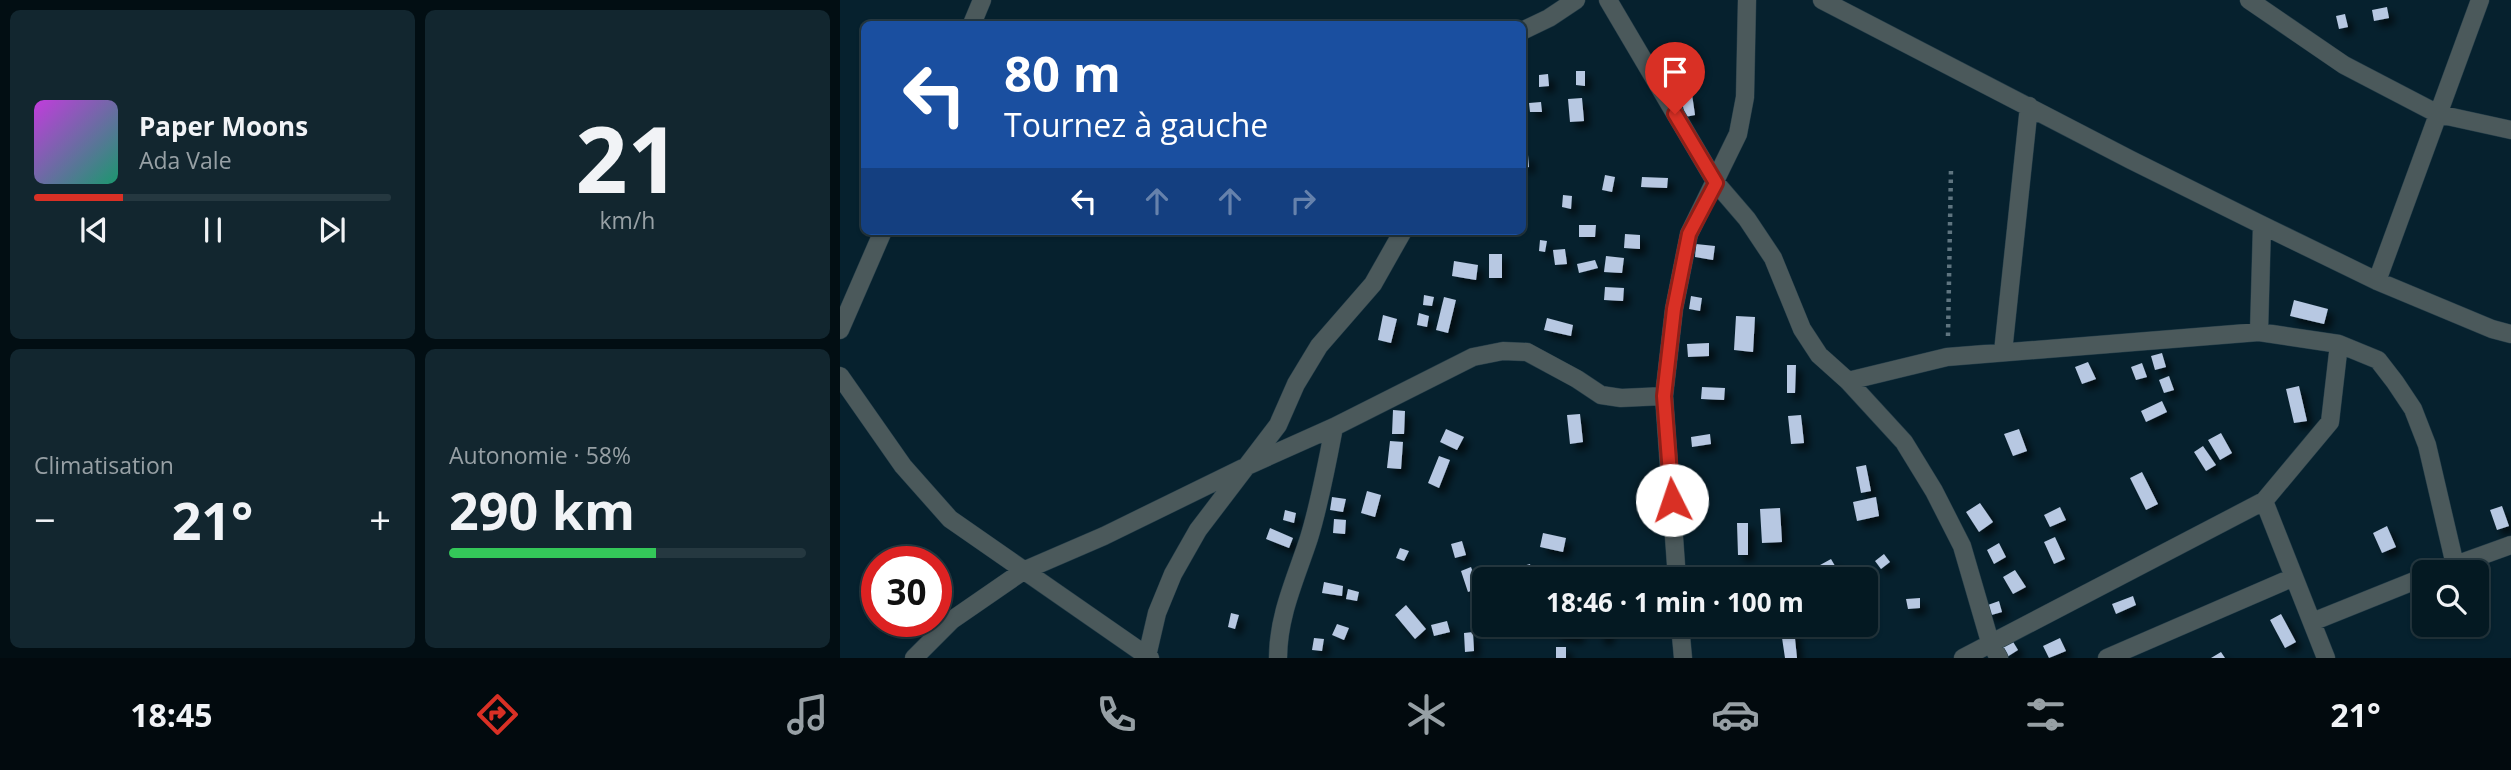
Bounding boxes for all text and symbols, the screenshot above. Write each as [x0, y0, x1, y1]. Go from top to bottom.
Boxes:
text: 80 m [1004, 40, 1121, 106]
pin [1645, 42, 1705, 114]
icon: left [889, 49, 980, 140]
icon: arrive [1656, 53, 1694, 91]
text: 21 [575, 96, 680, 220]
text: Tournez à gauche [1004, 103, 1268, 146]
text: Paper Moons [139, 108, 308, 144]
text: Ada Vale [139, 144, 232, 176]
icon: left [1065, 182, 1103, 220]
icon: ahead [1138, 182, 1176, 220]
icon: ahead [1211, 182, 1249, 220]
icon: right [1284, 182, 1322, 220]
text: km/h [600, 204, 655, 236]
icon: previous [75, 211, 113, 249]
icon: pause [194, 211, 232, 249]
icon: next [313, 211, 351, 249]
text: Autonomie · 58% [449, 439, 631, 471]
text: Climatisation [34, 449, 174, 481]
position arrow [1635, 463, 1709, 537]
text: 290 km [449, 474, 635, 545]
text: 21° [172, 484, 253, 555]
text: − [34, 493, 56, 545]
text: + [369, 493, 391, 545]
speed limit sign: 30 [861, 546, 952, 637]
map controls [2412, 560, 2489, 637]
button: search [2412, 560, 2489, 637]
text: 18:46 · 1 min · 100 m [1546, 584, 1804, 620]
icon: directions [473, 690, 522, 739]
icon: music [783, 690, 832, 739]
icon: phone [1092, 690, 1141, 739]
icon: climate [1402, 690, 1451, 739]
icon: car [1711, 690, 1760, 739]
icon: filters [2021, 690, 2070, 739]
text: 18:45 [130, 693, 213, 736]
text: 21° [2330, 693, 2381, 736]

